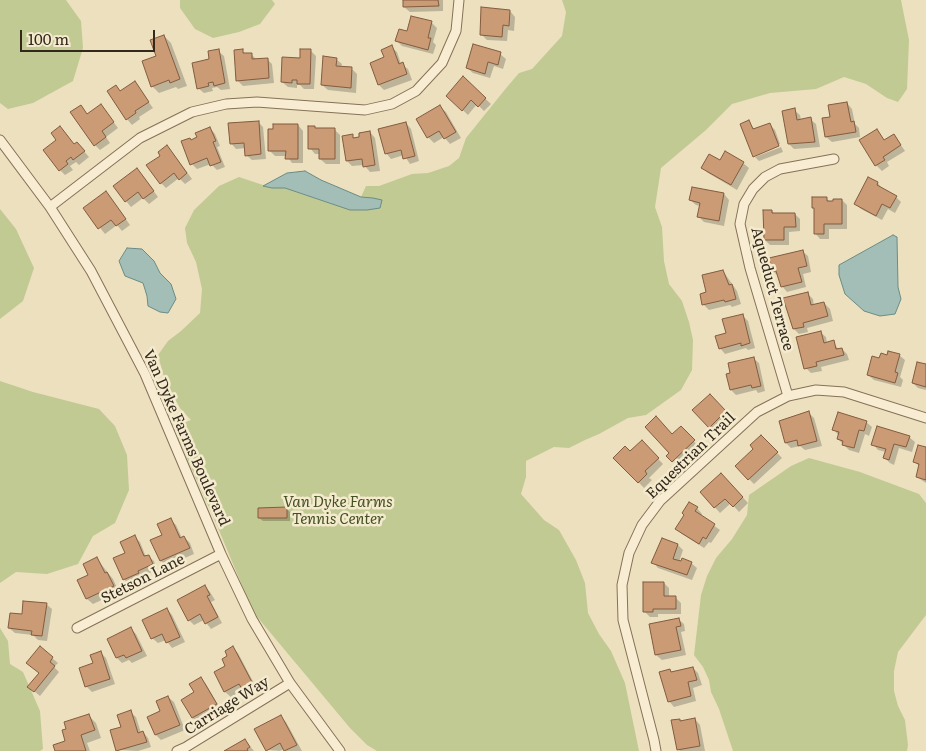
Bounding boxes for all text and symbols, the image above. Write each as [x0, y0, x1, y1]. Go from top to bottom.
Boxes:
scale bar [22, 20, 158, 52]
text: 100 m [28, 27, 69, 50]
street label: Aqueduct Terrace [747, 225, 797, 353]
street label: Van Dyke Farms Boulevard [139, 347, 233, 529]
street label: Equestrian Trail [643, 409, 739, 503]
park label: Van Dyke Farms Tennis Center [283, 494, 393, 529]
street label: Stetson Lane [98, 550, 188, 608]
street label: Carriage Way [181, 673, 273, 739]

